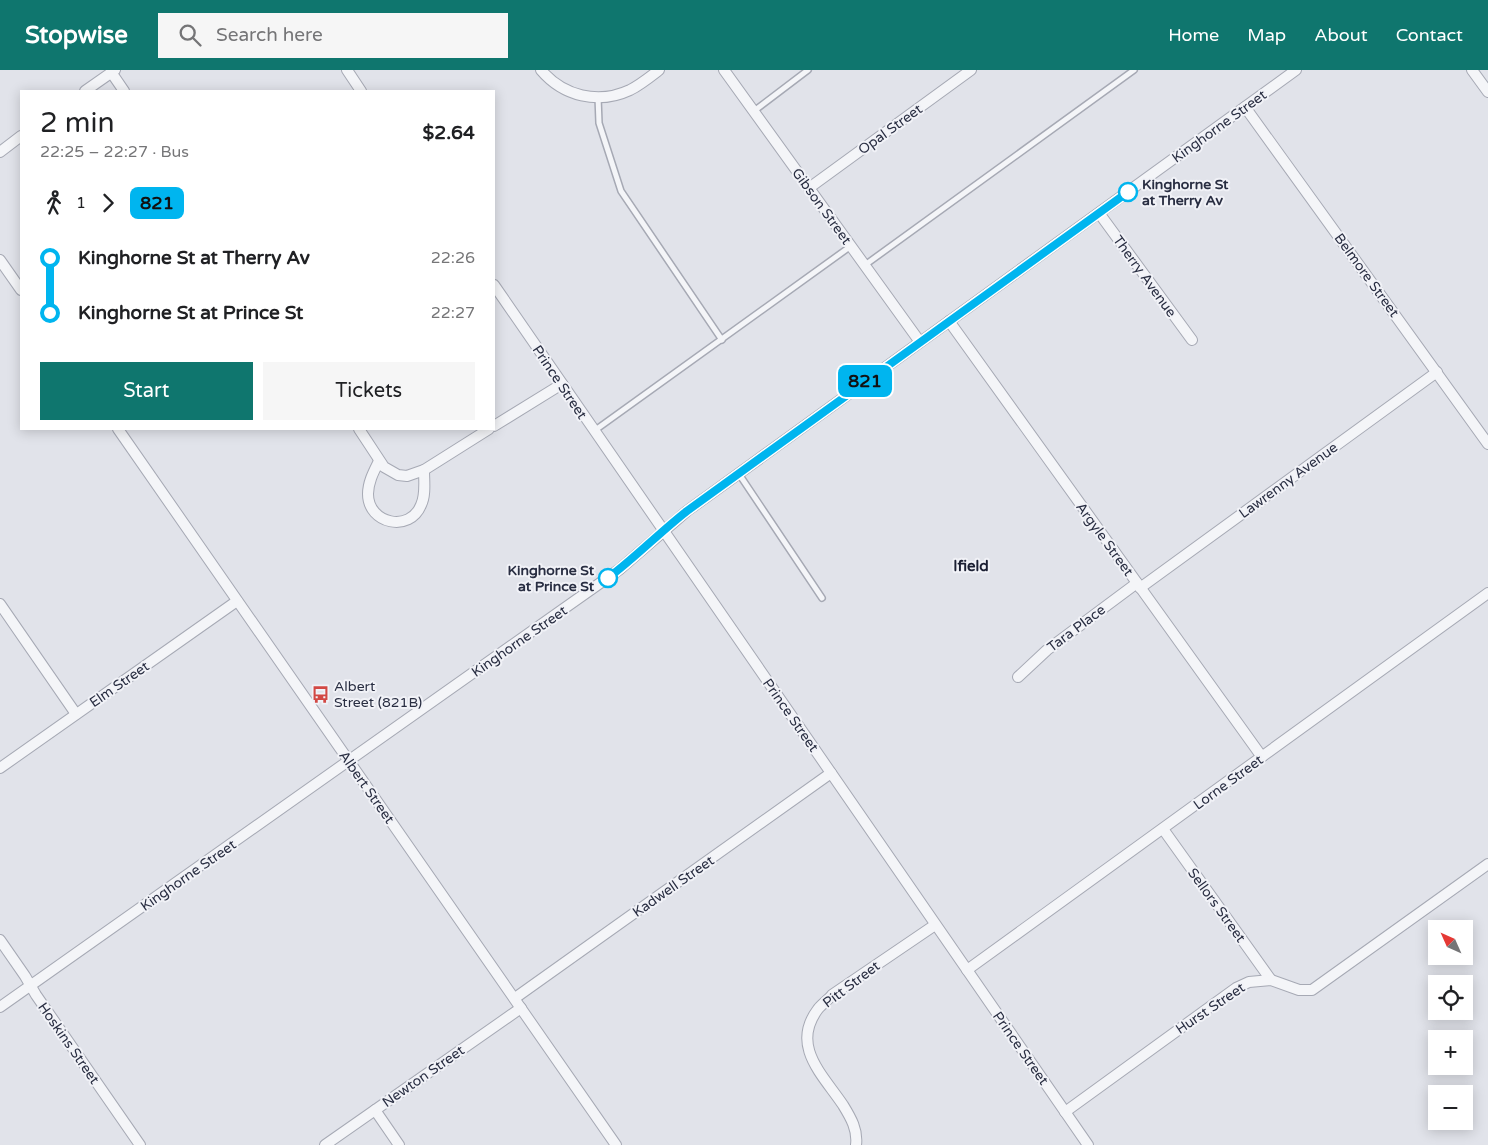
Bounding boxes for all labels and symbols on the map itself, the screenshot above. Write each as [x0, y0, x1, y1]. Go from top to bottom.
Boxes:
street label: Kinghorne Street [1169, 86, 1270, 166]
street label: Opal Street [855, 100, 926, 158]
street label: Gibson Street [788, 165, 855, 248]
place label: Kinghorne St at Therry Av [1142, 176, 1229, 209]
marker: Kinghorne St at Therry Av [1118, 182, 1138, 202]
street label: Belmore Street [1331, 230, 1403, 321]
street label: Therry Avenue [1109, 232, 1180, 321]
street label: Prince Street [529, 342, 591, 423]
line badge: 821 [836, 365, 894, 397]
street label: Lawrenny Avenue [1235, 439, 1341, 522]
street label: Argyle Street [1072, 499, 1137, 580]
district label: Ifield [953, 557, 989, 575]
place label: Kinghorne St at Prince St [508, 562, 595, 595]
marker: Kinghorne St at Prince St [598, 568, 618, 588]
street label: Tara Place [1044, 601, 1109, 656]
street label: Kinghorne Street [468, 602, 571, 681]
street label: Elm Street [86, 657, 153, 711]
street label: Prince Street [759, 675, 822, 756]
place label: Albert Street (821B) [334, 678, 422, 711]
bus stop icon: Albert Street (821B) [310, 684, 330, 704]
street label: Albert Street [335, 748, 398, 827]
street label: Lorne Street [1190, 751, 1267, 813]
street label: Kinghorne Street [137, 836, 240, 915]
street label: Kadwell Street [629, 852, 718, 921]
street label: Sellors Street [1184, 865, 1250, 946]
north arrow [1428, 920, 1472, 965]
street label: Pitt Street [819, 957, 884, 1011]
street label: Hurst Street [1172, 979, 1249, 1038]
street label: Hoskins Street [34, 999, 103, 1088]
street label: Prince Street [989, 1008, 1052, 1089]
street label: Newton Street [379, 1041, 468, 1111]

